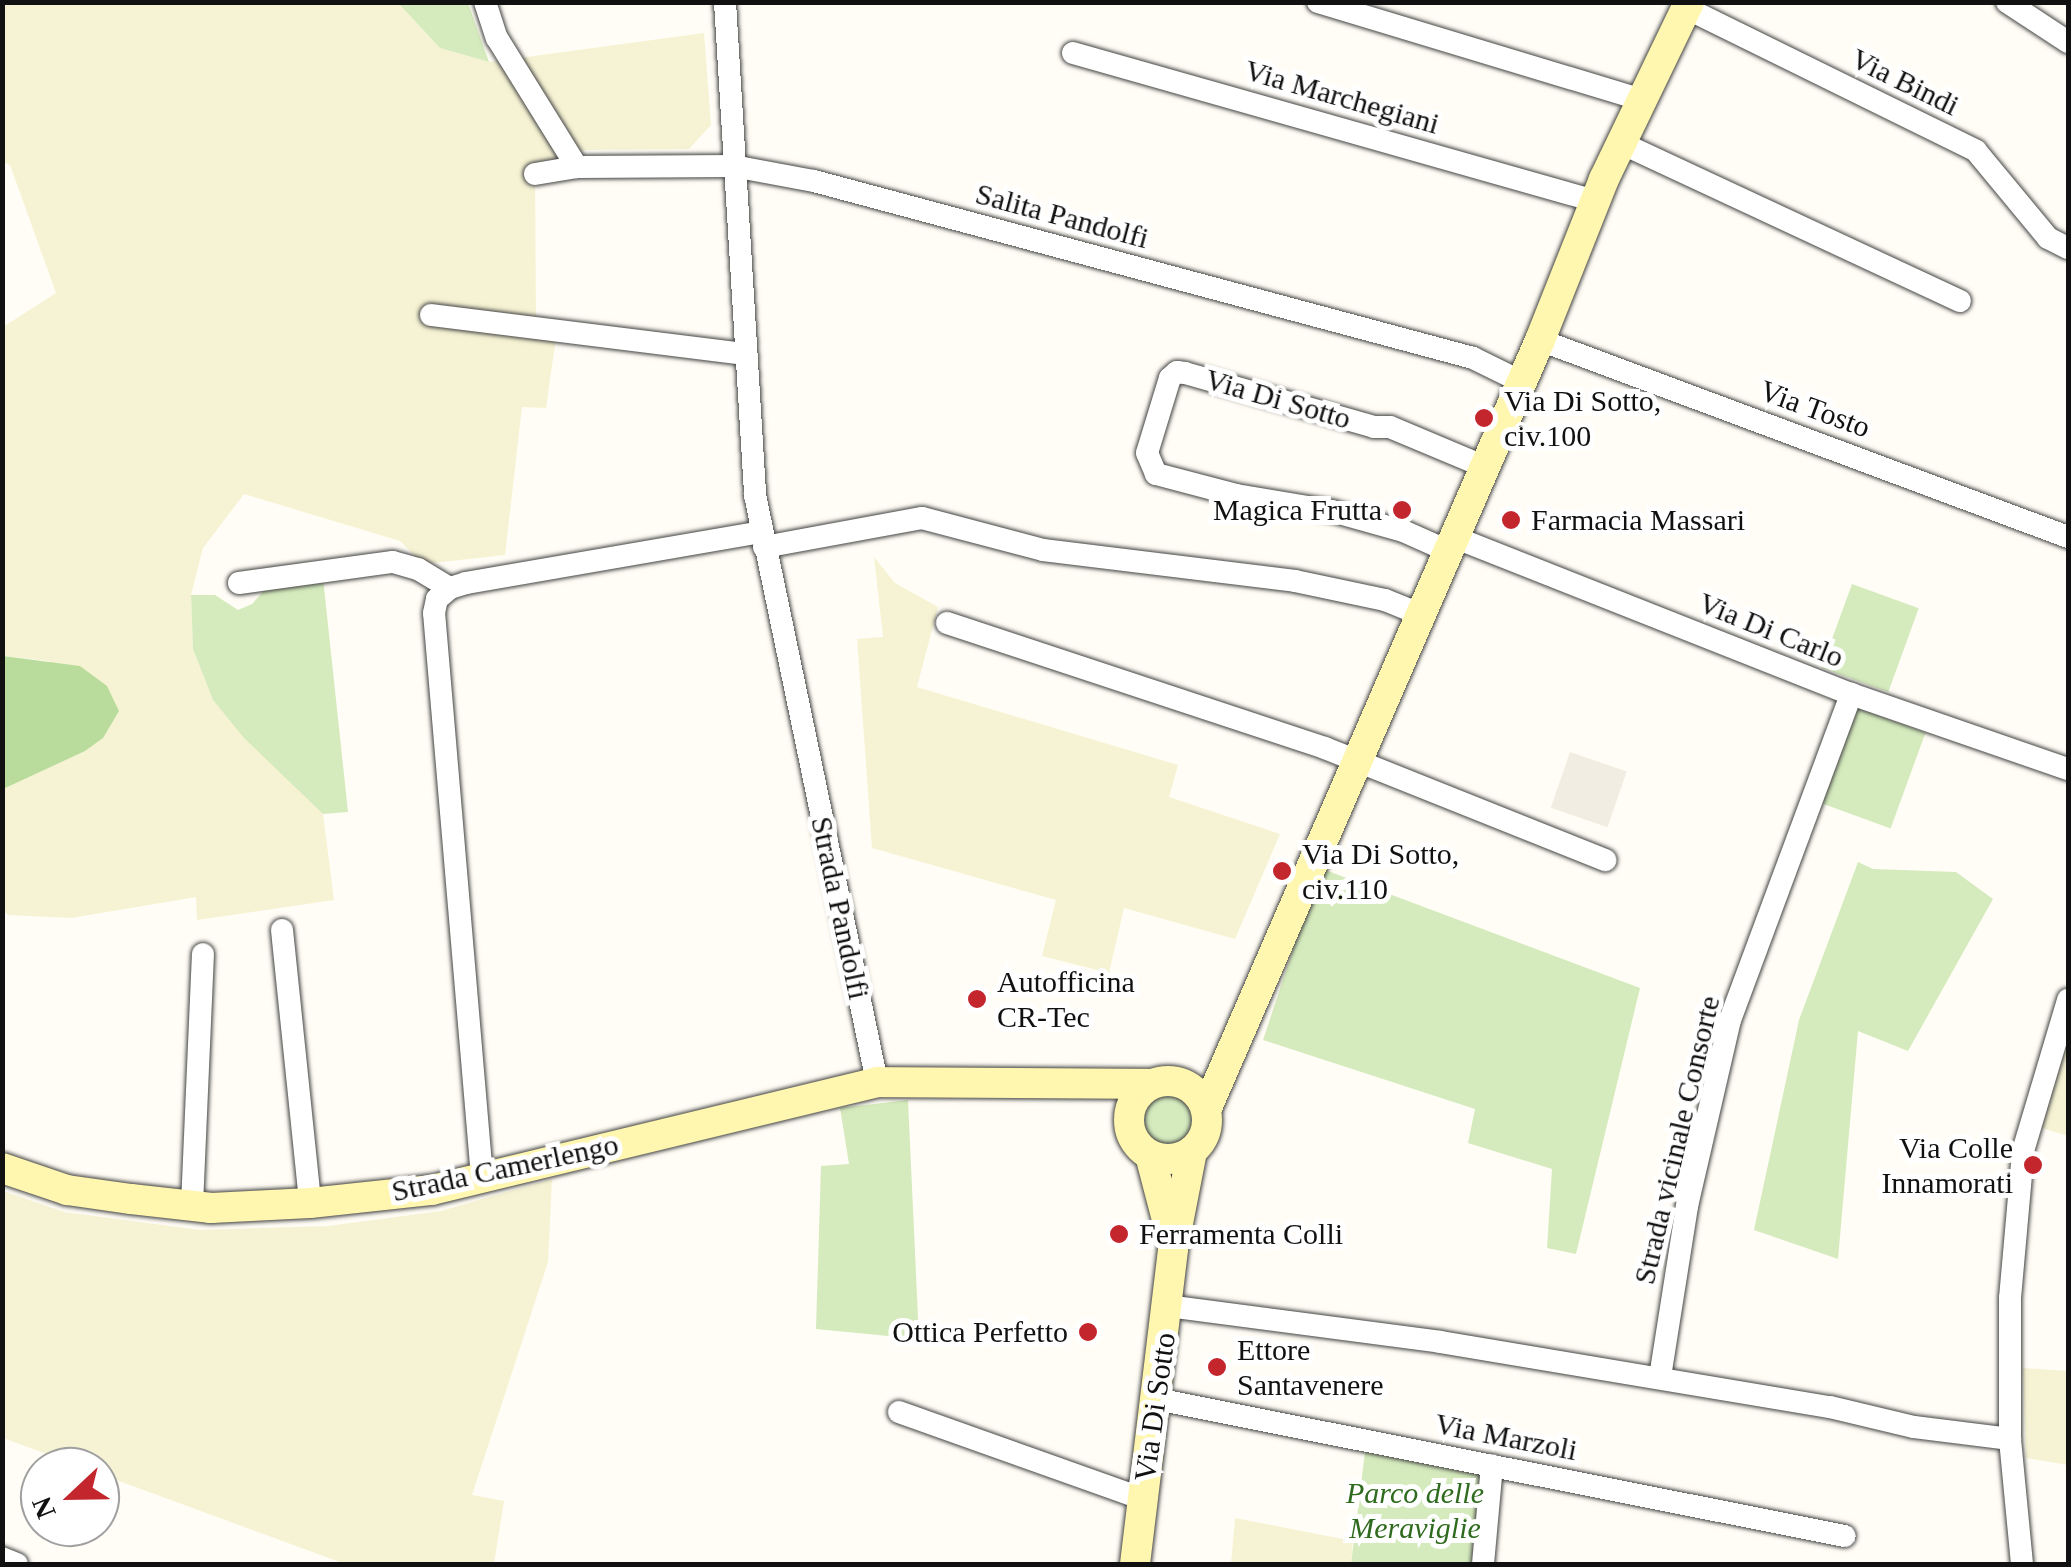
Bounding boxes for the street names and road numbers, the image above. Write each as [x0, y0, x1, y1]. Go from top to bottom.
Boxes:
street label: Via Bindi [1845, 40, 1965, 124]
street label: Via Marchegiani [1241, 52, 1443, 142]
street label: Salita Pandolfi [972, 176, 1152, 256]
street label: Via Di Sotto [1201, 361, 1355, 437]
street label: Via Tosto [1755, 372, 1875, 446]
street label: Via Di Carlo [1693, 585, 1849, 675]
street label: Strada Pandolfi [803, 813, 877, 1003]
street label: Strada vicinale Consorte [1626, 992, 1728, 1288]
street label: Strada Camerlengo [388, 1126, 622, 1210]
street label: Via Di Sotto [1127, 1330, 1183, 1484]
street label: Via Marzoli [1432, 1406, 1580, 1468]

